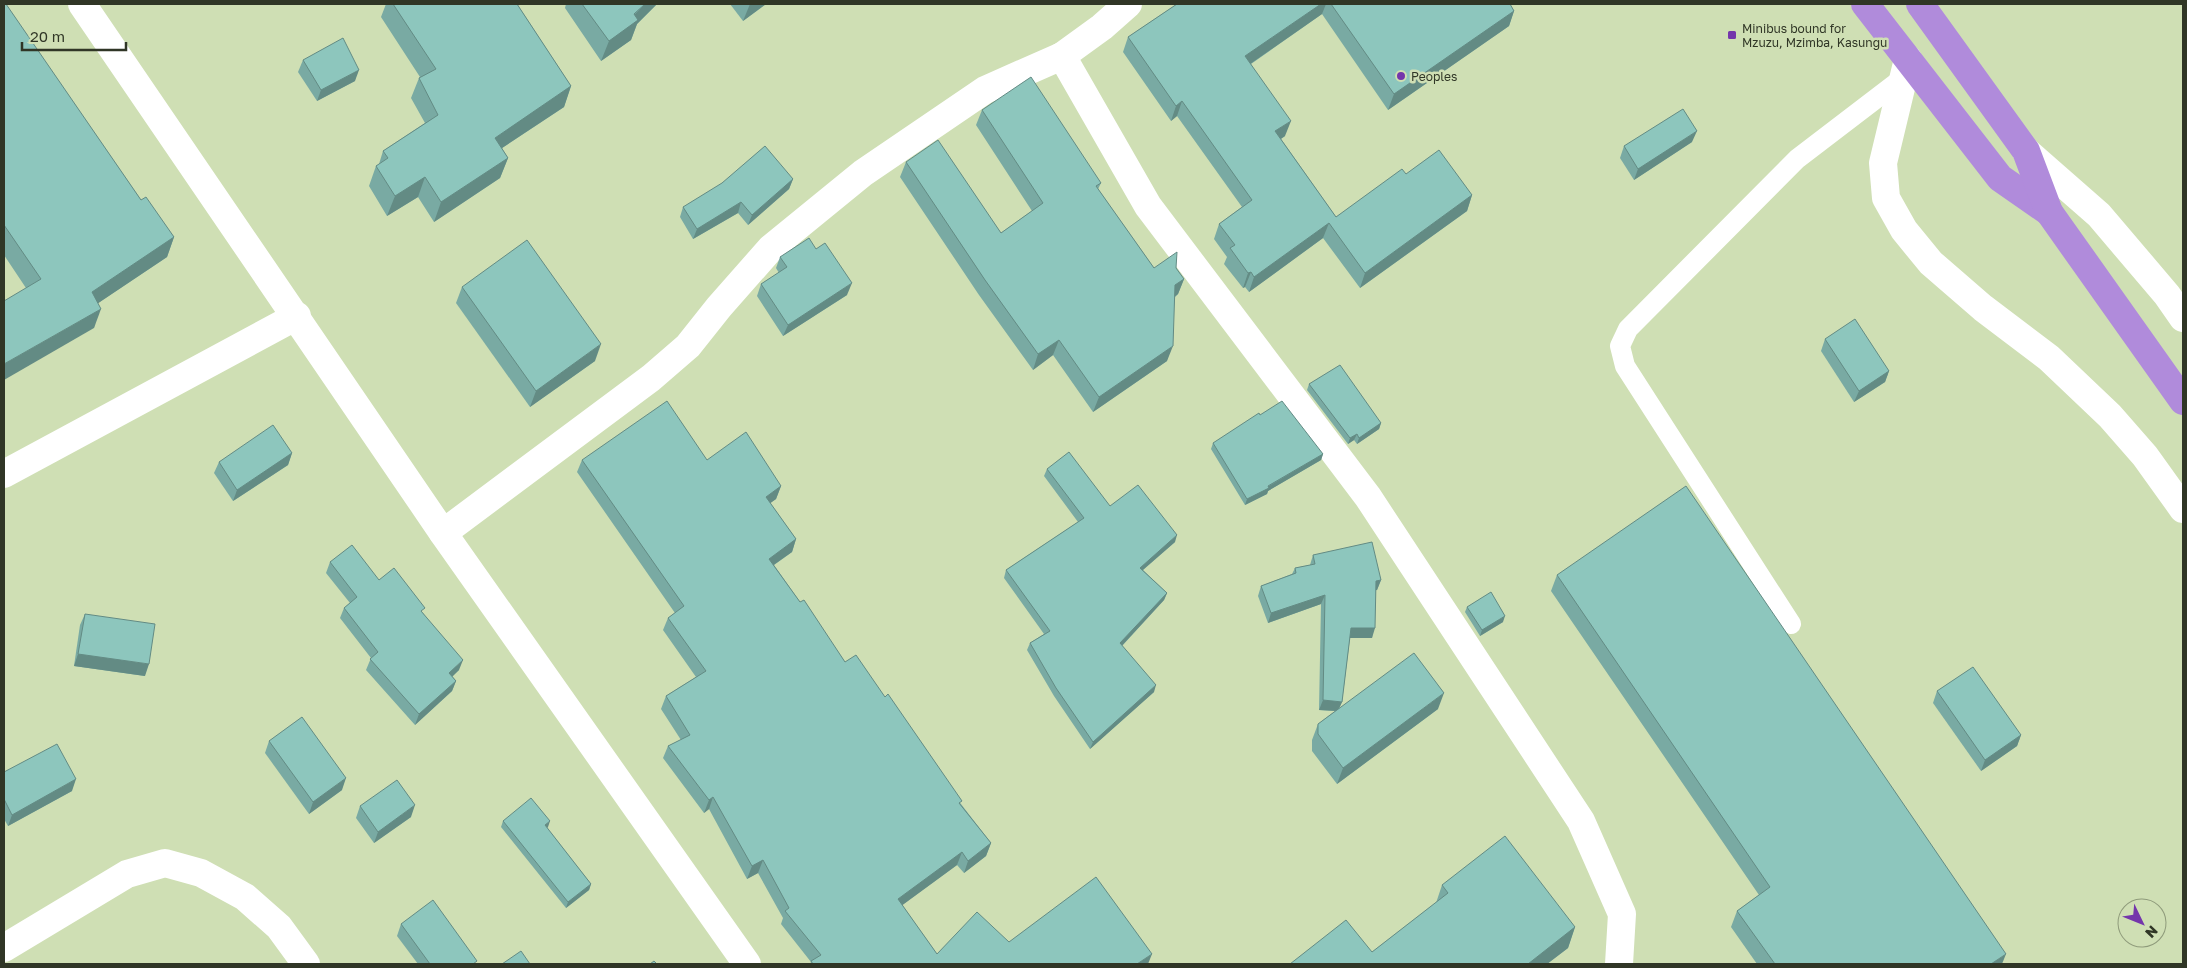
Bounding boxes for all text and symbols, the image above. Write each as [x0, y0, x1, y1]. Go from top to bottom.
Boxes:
scale bar [22, 20, 126, 52]
place label: Minibus bound for Mzuzu, Mzimba, Kasungu [1742, 21, 1887, 50]
text: 20 m [30, 27, 65, 45]
marker: Minibus bound for Mzuzu, Mzimba, Kasungu [1726, 29, 1738, 41]
place label: Peoples [1411, 69, 1457, 84]
marker: Peoples [1395, 70, 1407, 82]
north arrow [2117, 898, 2167, 948]
text: N [2142, 923, 2162, 942]

